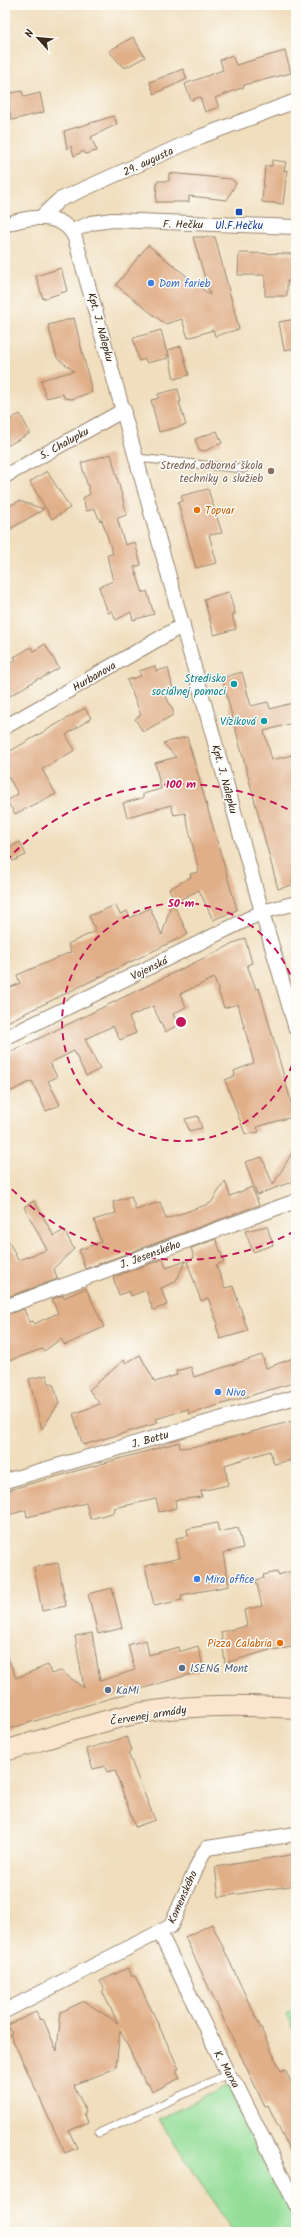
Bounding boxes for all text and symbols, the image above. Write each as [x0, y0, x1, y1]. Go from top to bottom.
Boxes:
north arrow [18, 18, 58, 58]
text: N [20, 27, 40, 41]
street label: 29. augusta [120, 142, 177, 181]
marker: Ul.F.Hečku [234, 207, 244, 217]
street label: F. Hečku [163, 216, 204, 234]
place label: Ul.F.Hečku [215, 217, 264, 235]
place label: Dom farieb [159, 275, 211, 293]
marker: Dom farieb [146, 278, 156, 288]
street label: Kpt. J. Nálepku [82, 291, 118, 365]
street label: S. Chalupku [36, 423, 93, 465]
place label: Stredná odborná škola techniky a služieb [160, 457, 263, 488]
marker: Stredná odborná škola techniky a služieb [266, 466, 276, 476]
place label: Topvar [205, 502, 236, 520]
marker: Topvar [192, 505, 202, 515]
street label: Hurbanova [69, 657, 120, 697]
place label: Stredisko sociálnej pomoci [151, 670, 226, 701]
marker: Stredisko sociálnej pomoci [229, 679, 239, 689]
place label: Víziková [220, 713, 258, 731]
marker: Víziková [259, 716, 269, 726]
street label: Kpt. J. Nálepku [206, 743, 242, 817]
text: 100 m [166, 775, 196, 794]
text: 50 m [167, 894, 195, 913]
street label: Vojenská [128, 951, 173, 986]
centre of rings [174, 1015, 188, 1029]
street label: J. Jesenského [118, 1236, 183, 1274]
place label: Nivo [226, 1384, 246, 1402]
marker: Nivo [213, 1387, 223, 1397]
street label: J. Bottu [130, 1426, 172, 1454]
place label: Mira office [205, 1571, 254, 1589]
marker: Mira office [192, 1574, 202, 1584]
place label: Pizza Calabria [207, 1635, 272, 1653]
marker: Pizza Calabria [275, 1638, 285, 1648]
place label: ISENG Mont [190, 1660, 249, 1678]
marker: ISENG Mont [177, 1663, 187, 1673]
place label: KaMi [116, 1682, 139, 1700]
marker: KaMi [103, 1685, 113, 1695]
street label: Červenej armády [109, 1701, 189, 1731]
street label: Komenského [163, 1868, 203, 1927]
street label: K. Marxa [208, 2047, 244, 2092]

